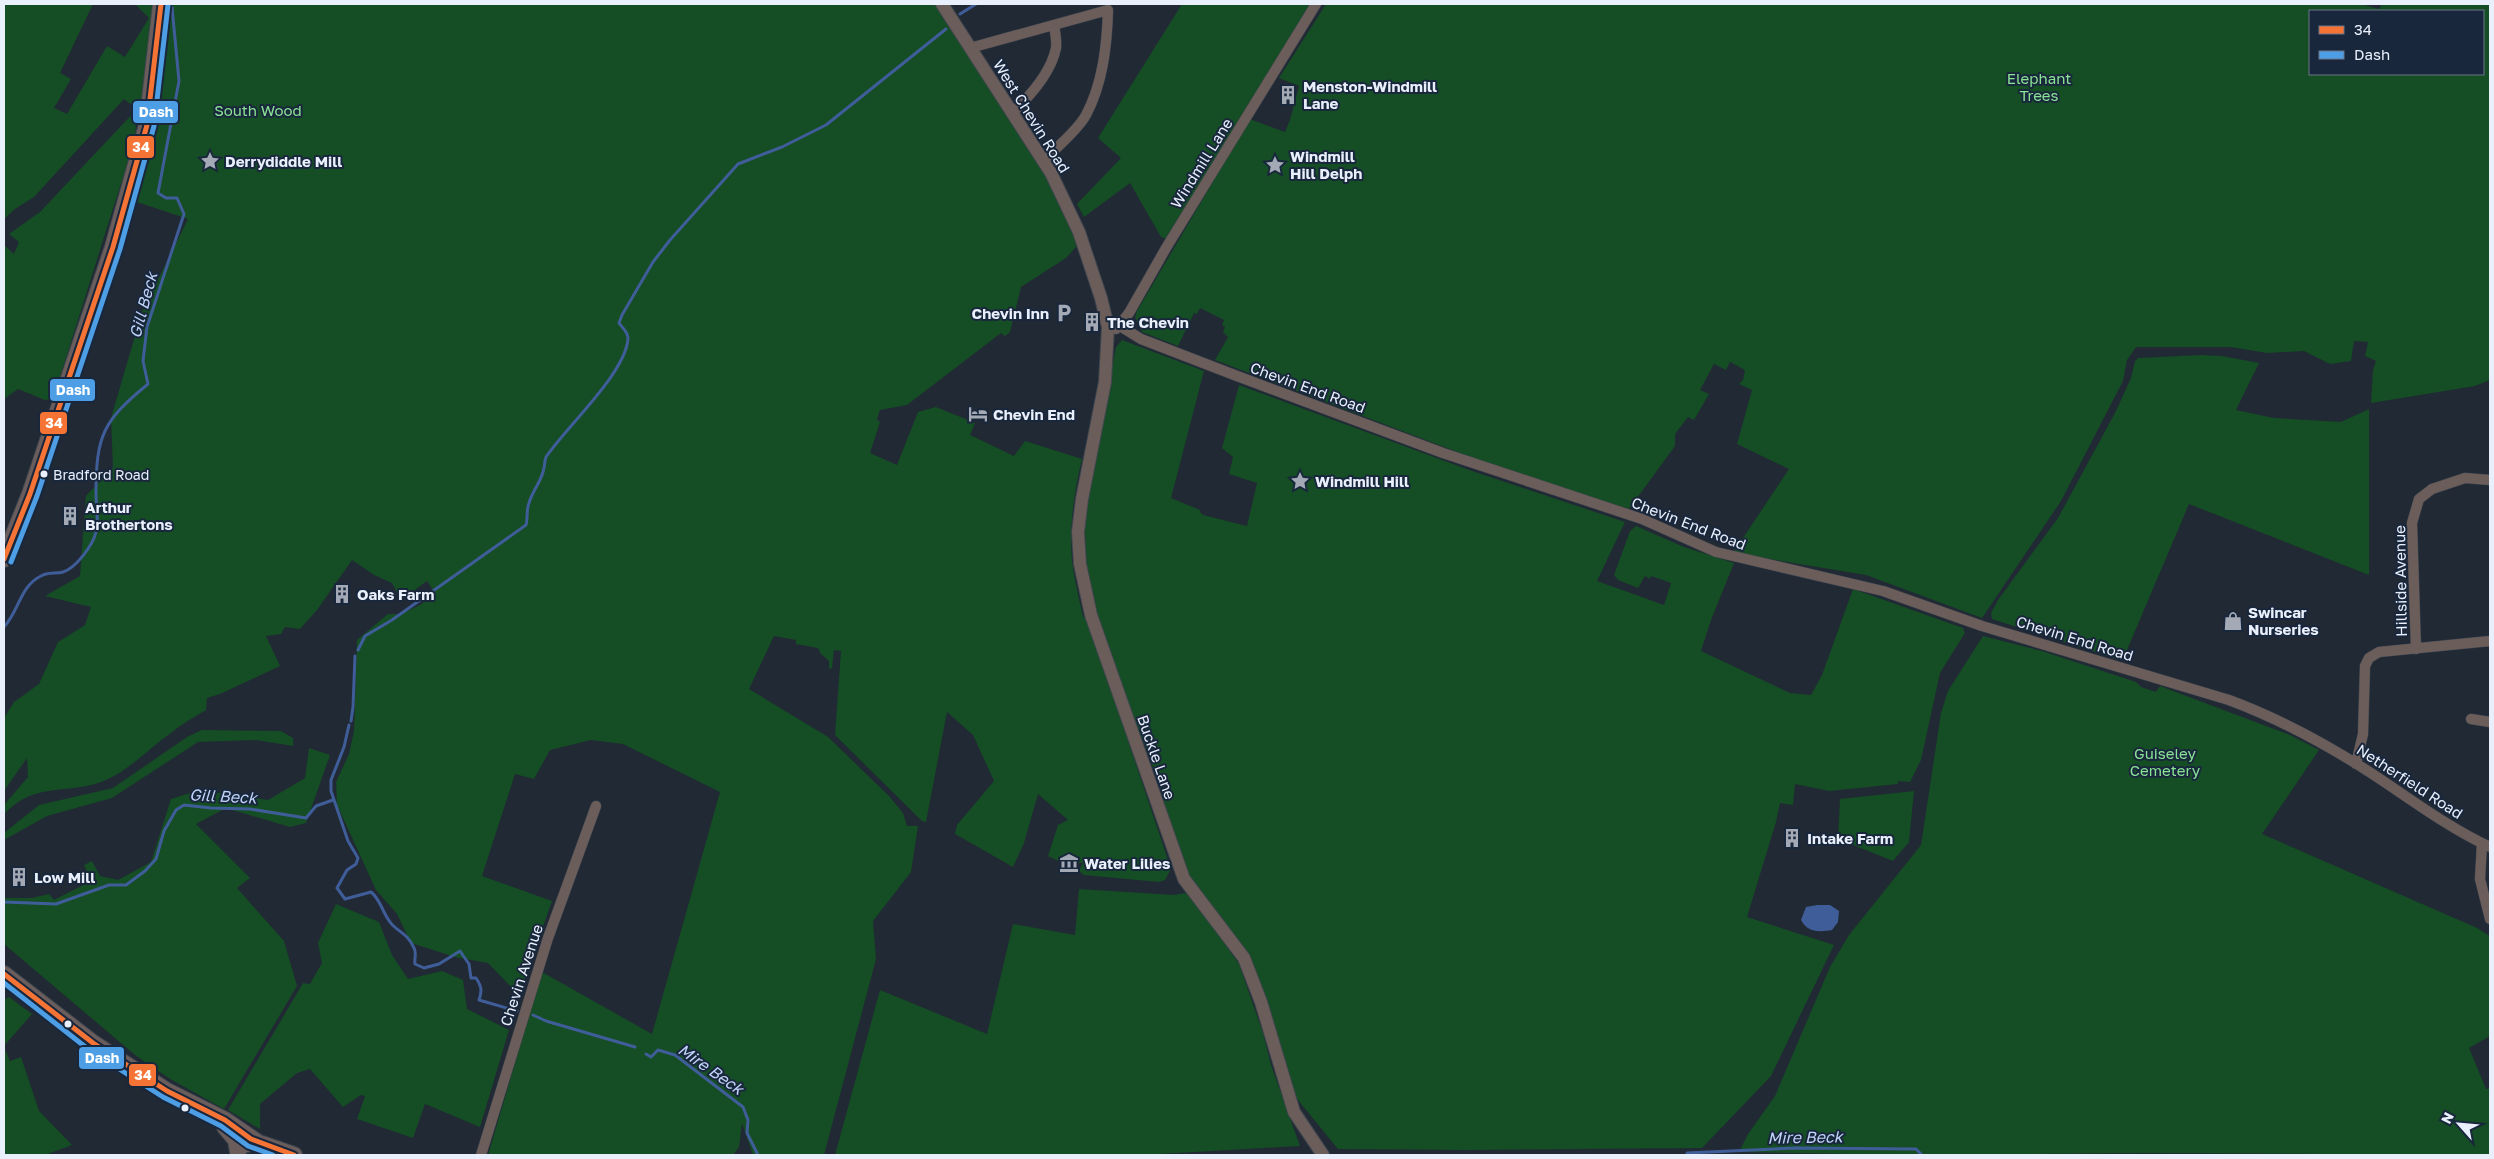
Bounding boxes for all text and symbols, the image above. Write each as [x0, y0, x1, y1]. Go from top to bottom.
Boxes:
legend [2309, 10, 2484, 75]
text: 34 [2354, 20, 2372, 38]
text: Dash [2354, 45, 2390, 63]
street label: West Chevin Road [990, 56, 1074, 176]
park label: Elephant Trees [2007, 69, 2071, 104]
place label: Menston-Windmill Lane [1303, 77, 1437, 112]
building icon: Menston-Windmill Lane [1277, 84, 1299, 106]
line badge: Dash [132, 100, 179, 124]
park label: South Wood [214, 101, 302, 119]
text: Dash [139, 103, 173, 120]
street label: Windmill Lane [1166, 114, 1236, 211]
line badge: 34 [126, 135, 155, 159]
text: 34 [132, 138, 150, 155]
place label: Windmill Hill Delph [1290, 147, 1362, 182]
place icon: Derrydiddle Mill [199, 150, 221, 172]
place label: Derrydiddle Mill [225, 152, 342, 170]
place icon: Windmill Hill Delph [1264, 154, 1286, 176]
water label: Gill Beck [125, 268, 162, 340]
parking icon: Chevin Inn [1053, 302, 1075, 324]
place label: Chevin Inn [972, 304, 1049, 322]
building icon: The Chevin [1081, 311, 1103, 333]
place label: The Chevin [1107, 313, 1189, 331]
street label: Chevin End Road [1248, 358, 1368, 416]
line badge: Dash [49, 378, 96, 402]
text: Dash [56, 381, 90, 398]
hotel icon: Chevin End [967, 403, 989, 425]
place label: Chevin End [993, 405, 1075, 423]
line badge: 34 [39, 411, 68, 435]
text: 34 [45, 414, 63, 431]
place label: Bradford Road [53, 466, 149, 483]
marker: Bradford Road [39, 469, 49, 479]
place icon: Windmill Hill [1289, 470, 1311, 492]
place label: Windmill Hill [1315, 472, 1409, 490]
street label: Chevin End Road [1629, 493, 1749, 553]
place label: Arthur Brothertons [85, 498, 173, 533]
building icon: Arthur Brothertons [59, 505, 81, 527]
street label: Hillside Avenue [2390, 525, 2410, 637]
building icon: Oaks Farm [331, 583, 353, 605]
place label: Oaks Farm [357, 585, 434, 603]
place label: Swincar Nurseries [2248, 603, 2319, 638]
shop icon: Swincar Nurseries [2222, 610, 2244, 632]
street label: Chevin End Road [2014, 612, 2136, 664]
street label: Buckle Lane [1134, 712, 1180, 802]
street label: Netherfield Road [2354, 740, 2466, 822]
park label: Guiseley Cemetery [2130, 744, 2201, 779]
water label: Gill Beck [189, 784, 259, 808]
building icon: Intake Farm [1781, 827, 1803, 849]
place label: Intake Farm [1807, 829, 1893, 847]
museum icon: Water Lilies [1058, 852, 1080, 874]
place label: Water Lilies [1084, 854, 1170, 872]
building icon: Low Mill [8, 866, 30, 888]
place label: Low Mill [34, 868, 95, 886]
street label: Chevin Avenue [496, 921, 546, 1028]
unlabelled marker [63, 1019, 73, 1029]
water label: Mire Beck [674, 1039, 749, 1100]
line badge: Dash [78, 1046, 125, 1070]
text: Dash [85, 1049, 119, 1066]
line badge: 34 [128, 1063, 157, 1087]
text: 34 [134, 1066, 152, 1083]
north arrow [2434, 1099, 2484, 1149]
unlabelled marker [180, 1103, 190, 1113]
text: N [2437, 1109, 2457, 1126]
water label: Mire Beck [1767, 1126, 1845, 1148]

